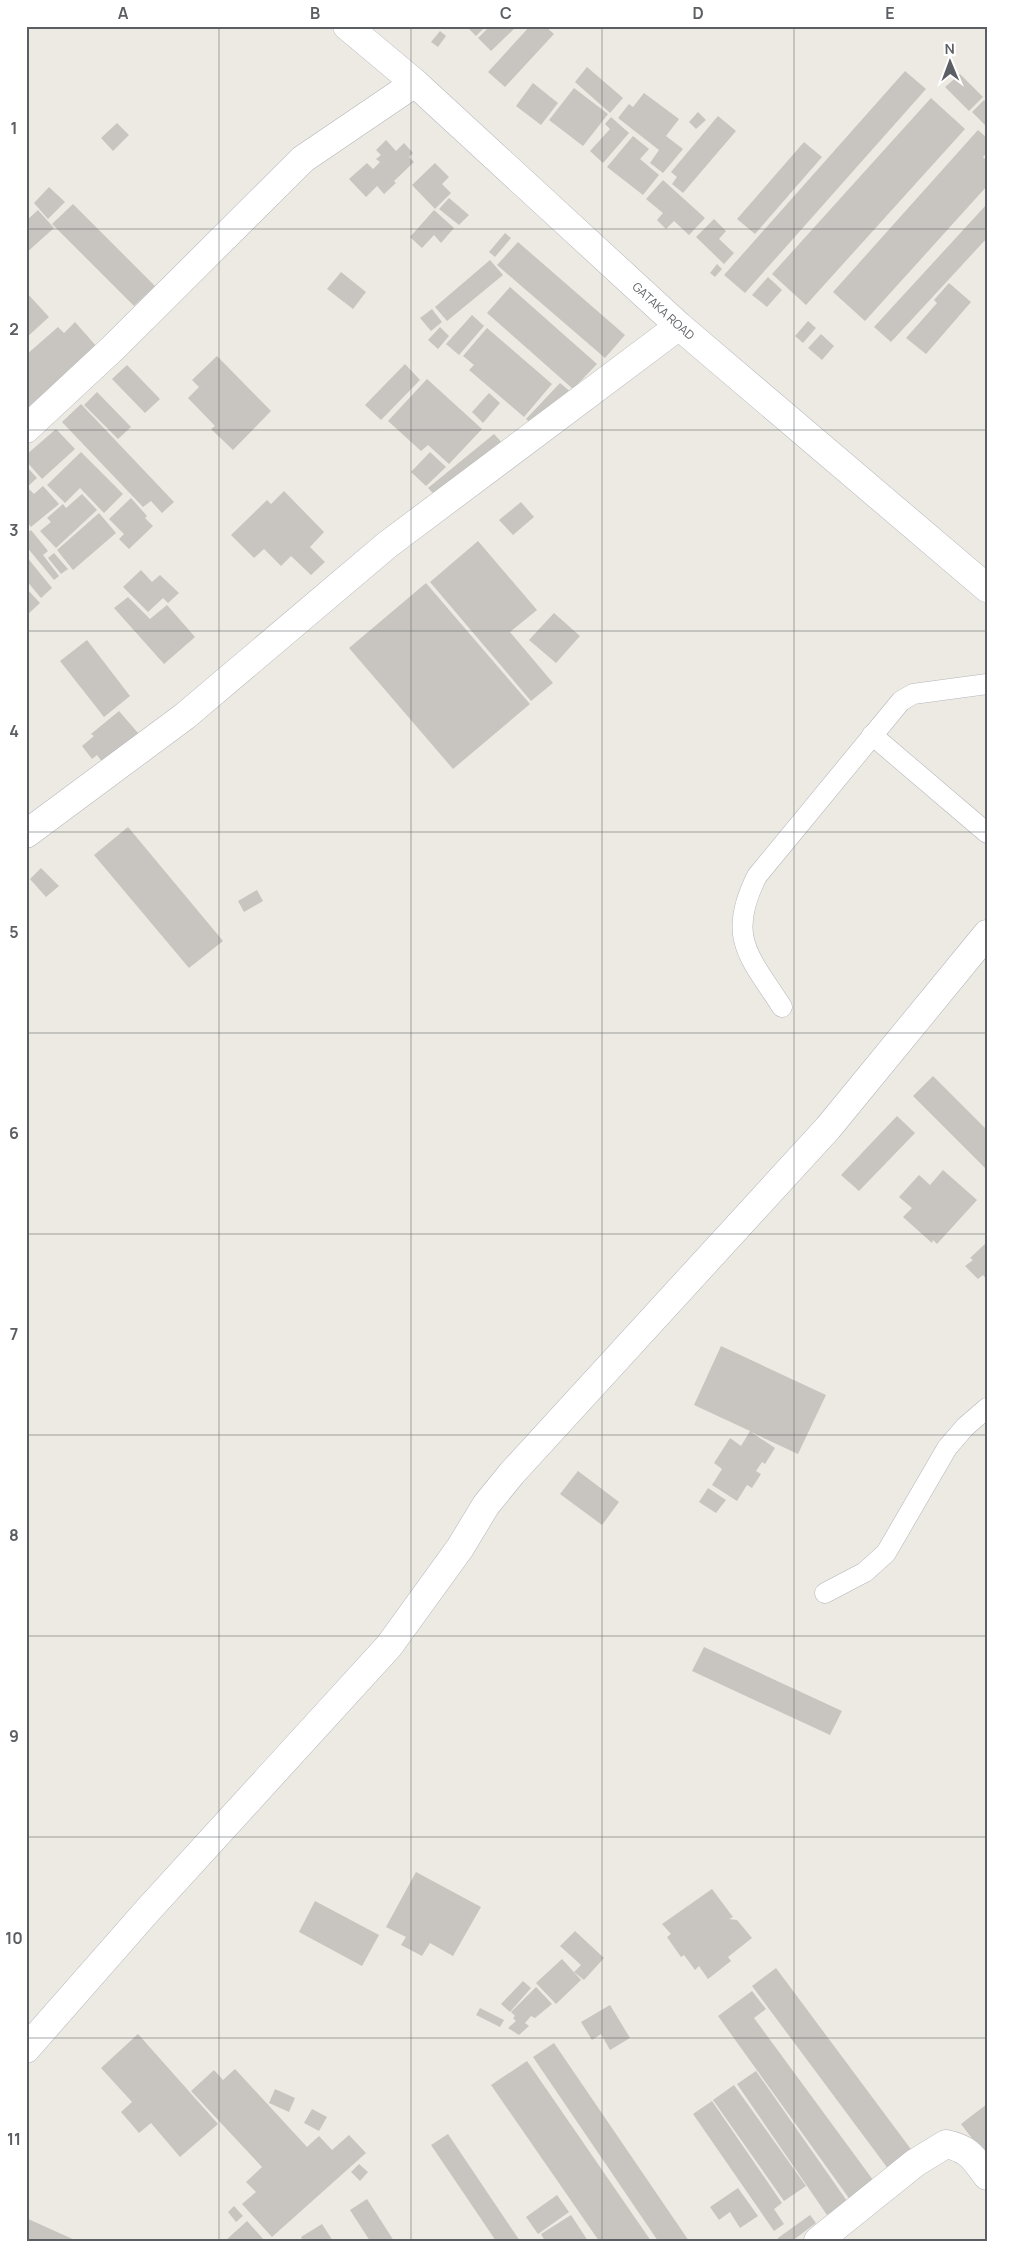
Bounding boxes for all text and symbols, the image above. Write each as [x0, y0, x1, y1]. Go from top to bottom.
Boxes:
text: A [118, 2, 129, 24]
text: B [310, 2, 320, 24]
text: C [500, 2, 512, 24]
text: D [692, 2, 704, 24]
text: E [885, 2, 895, 24]
north arrow [926, 38, 976, 88]
text: N [945, 39, 955, 58]
text: 1 [10, 117, 18, 139]
street label: GATAKA ROAD [629, 278, 698, 344]
text: 2 [9, 318, 19, 340]
text: 3 [9, 519, 19, 541]
text: 4 [9, 720, 19, 742]
text: 5 [9, 921, 19, 943]
text: 6 [9, 1122, 19, 1144]
text: 7 [10, 1323, 18, 1345]
text: 8 [9, 1524, 19, 1546]
text: 9 [9, 1725, 19, 1747]
text: 10 [5, 1927, 23, 1949]
text: 11 [7, 2128, 21, 2150]

